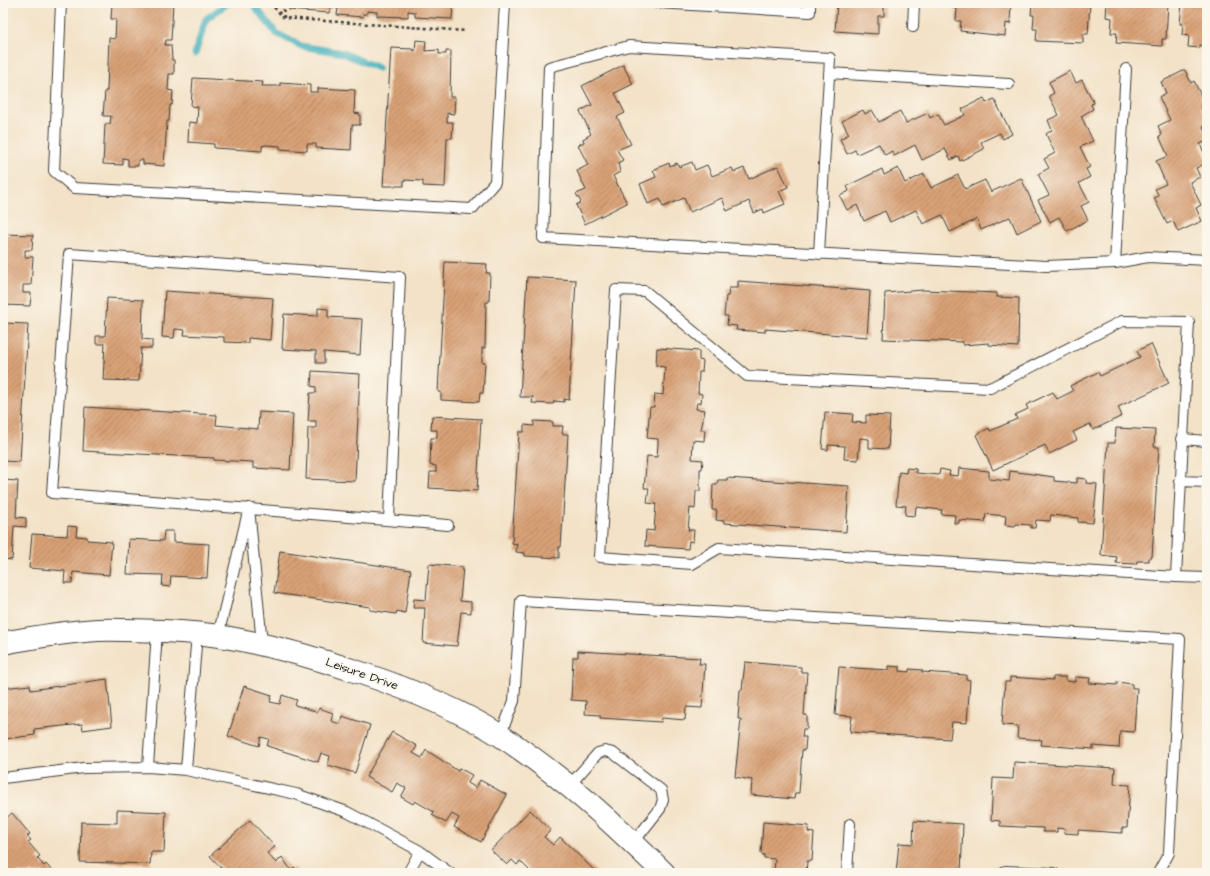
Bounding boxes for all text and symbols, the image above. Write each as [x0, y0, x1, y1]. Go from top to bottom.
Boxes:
street label: Leisure Drive [323, 654, 401, 695]

